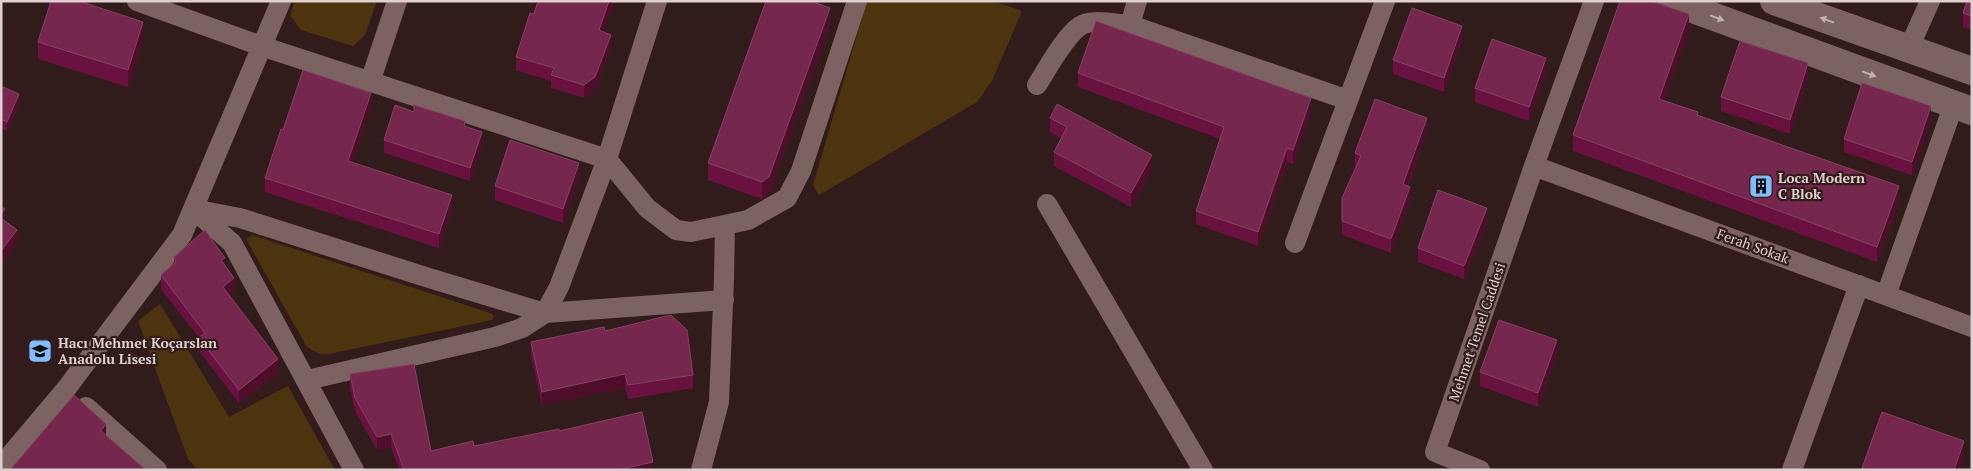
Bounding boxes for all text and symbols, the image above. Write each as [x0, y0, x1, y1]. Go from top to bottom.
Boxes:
one-way arrow [1709, 15, 1724, 22]
one-way arrow [1819, 16, 1834, 23]
one-way arrow [1862, 70, 1877, 78]
place label: Loca Modern C Blok [1778, 168, 1865, 203]
building icon: Loca Modern C Blok [1748, 173, 1774, 199]
street label: Ferah Sokak [1714, 224, 1793, 268]
street label: Mehmet Temel Caddesi [1444, 260, 1509, 404]
place label: Hacı Mehmet Koçarslan Anadolu Lisesi [58, 333, 217, 368]
school or university icon: Hacı Mehmet Koçarslan Anadolu Lisesi [27, 338, 53, 364]

